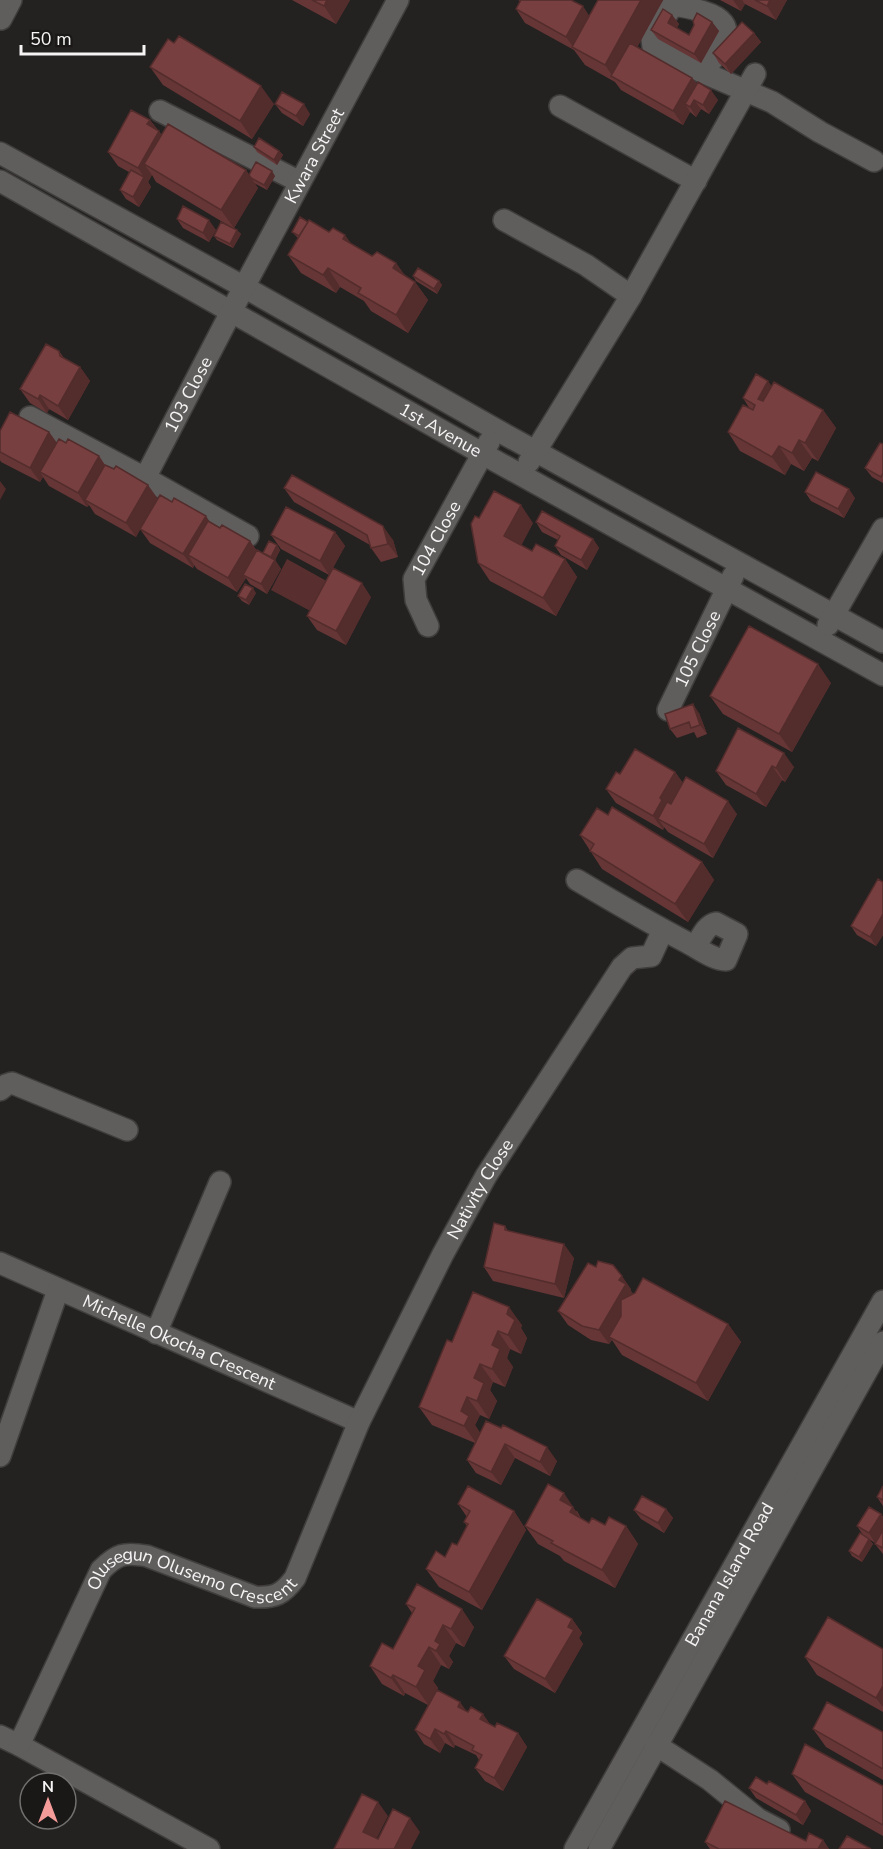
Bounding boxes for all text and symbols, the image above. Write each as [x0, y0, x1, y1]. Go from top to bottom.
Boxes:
scale bar [21, 18, 144, 56]
text: 50 m [30, 27, 72, 51]
street label: Kwara Street [279, 103, 350, 208]
street label: 103 Close [159, 352, 218, 437]
street label: 1st Avenue [395, 397, 486, 463]
street label: 104 Close [406, 496, 467, 580]
street label: 105 Close [669, 606, 727, 691]
street label: Nativity Close [441, 1134, 519, 1244]
street label: Michelle Okocha Crescent [79, 1289, 280, 1396]
street label: Banana Island Road [679, 1498, 779, 1651]
street label: Olusegun Olusemo Crescent [81, 1542, 303, 1609]
north arrow [18, 1771, 78, 1831]
text: N [42, 1776, 54, 1798]

